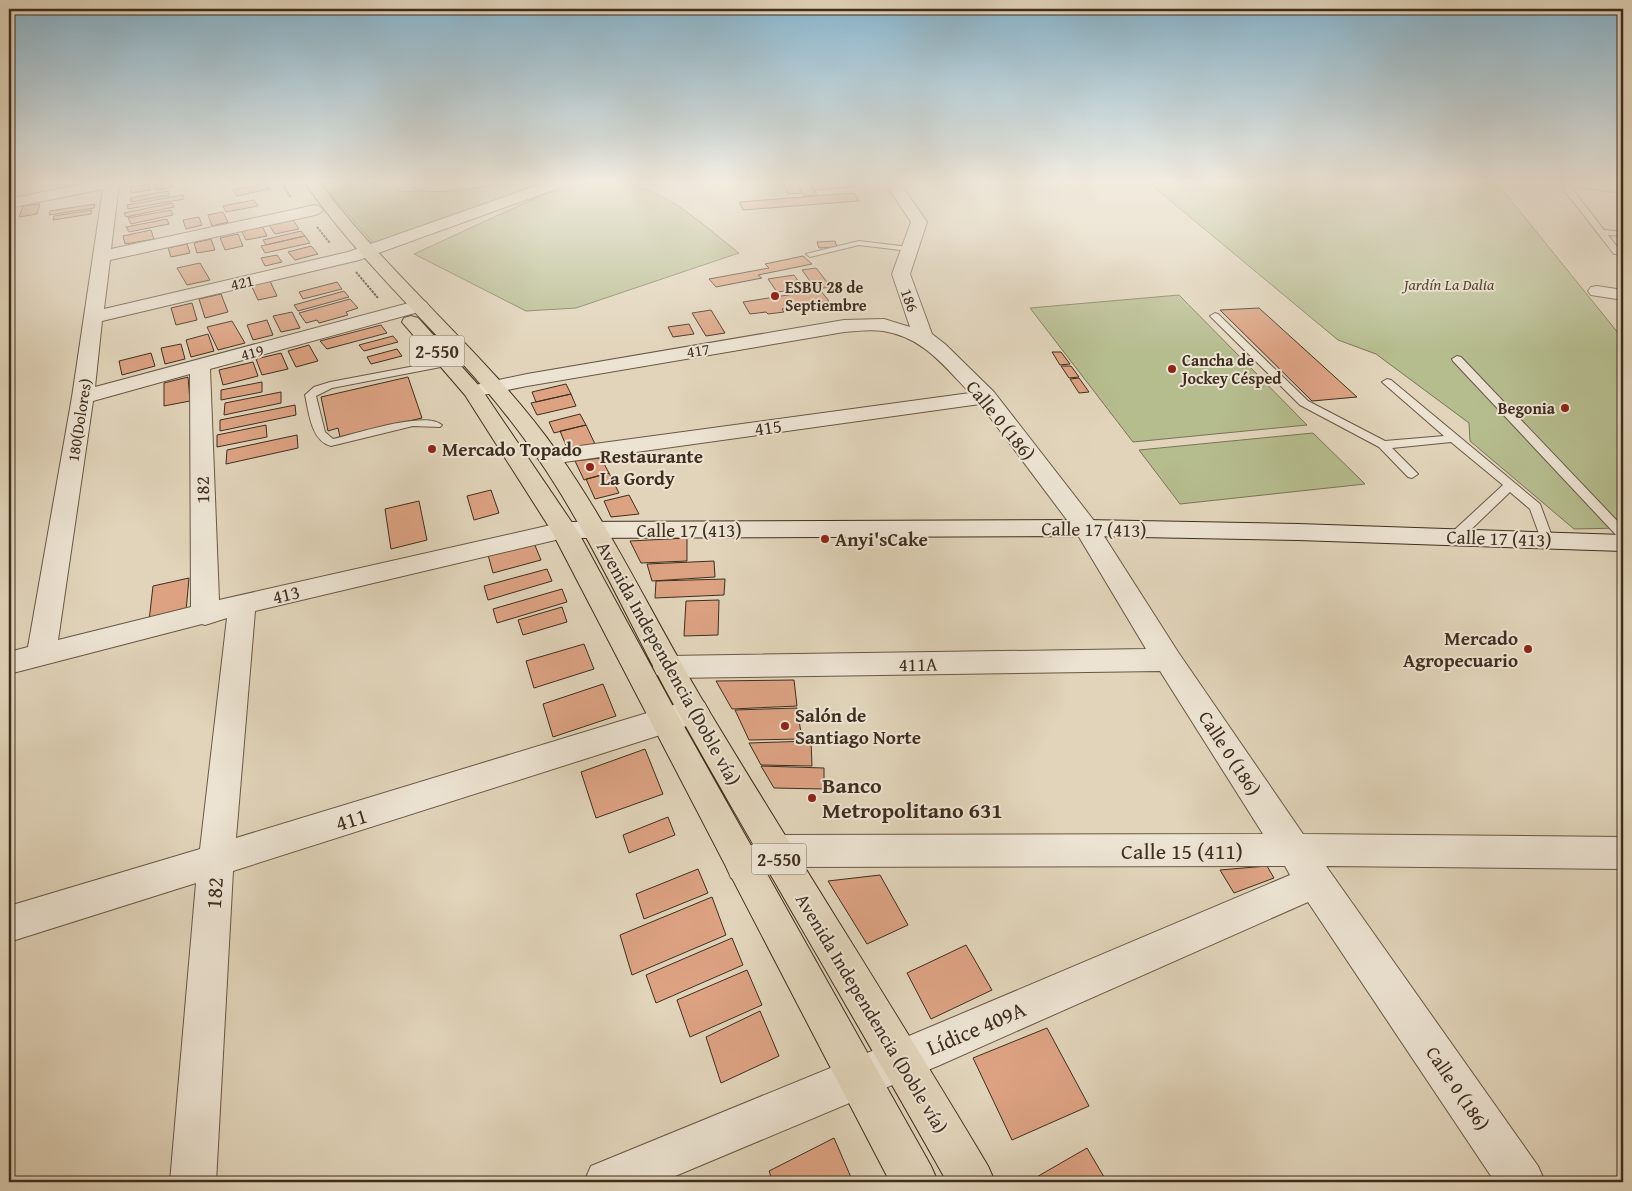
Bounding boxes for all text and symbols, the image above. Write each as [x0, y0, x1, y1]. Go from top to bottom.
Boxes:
street label: 421 [228, 268, 256, 296]
park label: Jardín La Dalia [1401, 272, 1495, 296]
place label: ESBU 28 de Septiembre [785, 275, 867, 317]
street label: 186 [895, 285, 925, 315]
marker: ESBU 28 de Septiembre [769, 290, 781, 302]
road number: 2-550 [410, 336, 464, 366]
street label: 417 [685, 336, 712, 364]
street label: 419 [238, 337, 267, 367]
place label: Cancha de Jockey Césped [1179, 348, 1282, 390]
marker: Cancha de Jockey Césped [1166, 363, 1178, 375]
street label: Calle 0 (186) [960, 374, 1042, 466]
street label: 180(Dolores) [61, 377, 97, 463]
place label: Begonia [1498, 396, 1556, 420]
marker: Begonia [1559, 402, 1571, 414]
street label: 415 [752, 411, 784, 443]
place label: Mercado Topado [442, 435, 582, 463]
place label: Restaurante La Gordy [600, 442, 703, 492]
marker: Mercado Topado [426, 443, 438, 455]
marker: Restaurante La Gordy [584, 461, 596, 473]
street label: 182 [188, 476, 216, 504]
street label: Calle 17 (413) [1041, 514, 1147, 544]
street label: Calle 17 (413) [636, 516, 742, 544]
street label: Calle 17 (413) [1446, 522, 1552, 554]
place label: Anyi'sCake [835, 525, 928, 553]
marker: Anyi'sCake [819, 533, 831, 545]
street label: Avenida Independencia (Doble vía) [590, 536, 748, 790]
street label: 413 [269, 577, 303, 611]
place label: Mercado Agropecuario [1403, 624, 1518, 674]
marker: Mercado Agropecuario [1522, 643, 1534, 655]
street label: 411A [898, 650, 938, 678]
place label: Salón de Santiago Norte [795, 701, 921, 751]
street label: Calle 0 (186) [1192, 705, 1268, 801]
marker: Salón de Santiago Norte [779, 720, 791, 732]
place label: Banco Metropolitano 631 [822, 769, 1003, 826]
marker: Banco Metropolitano 631 [806, 792, 818, 804]
street label: 411 [331, 799, 371, 839]
street label: Calle 15 (411) [1121, 835, 1243, 867]
road number: 2-550 [752, 844, 806, 874]
street label: 182 [197, 876, 231, 910]
street label: Avenida Independencia (Doble vía) [789, 888, 955, 1138]
street label: Lídice 409A [921, 993, 1031, 1063]
street label: Calle 0 (186) [1420, 1040, 1496, 1136]

